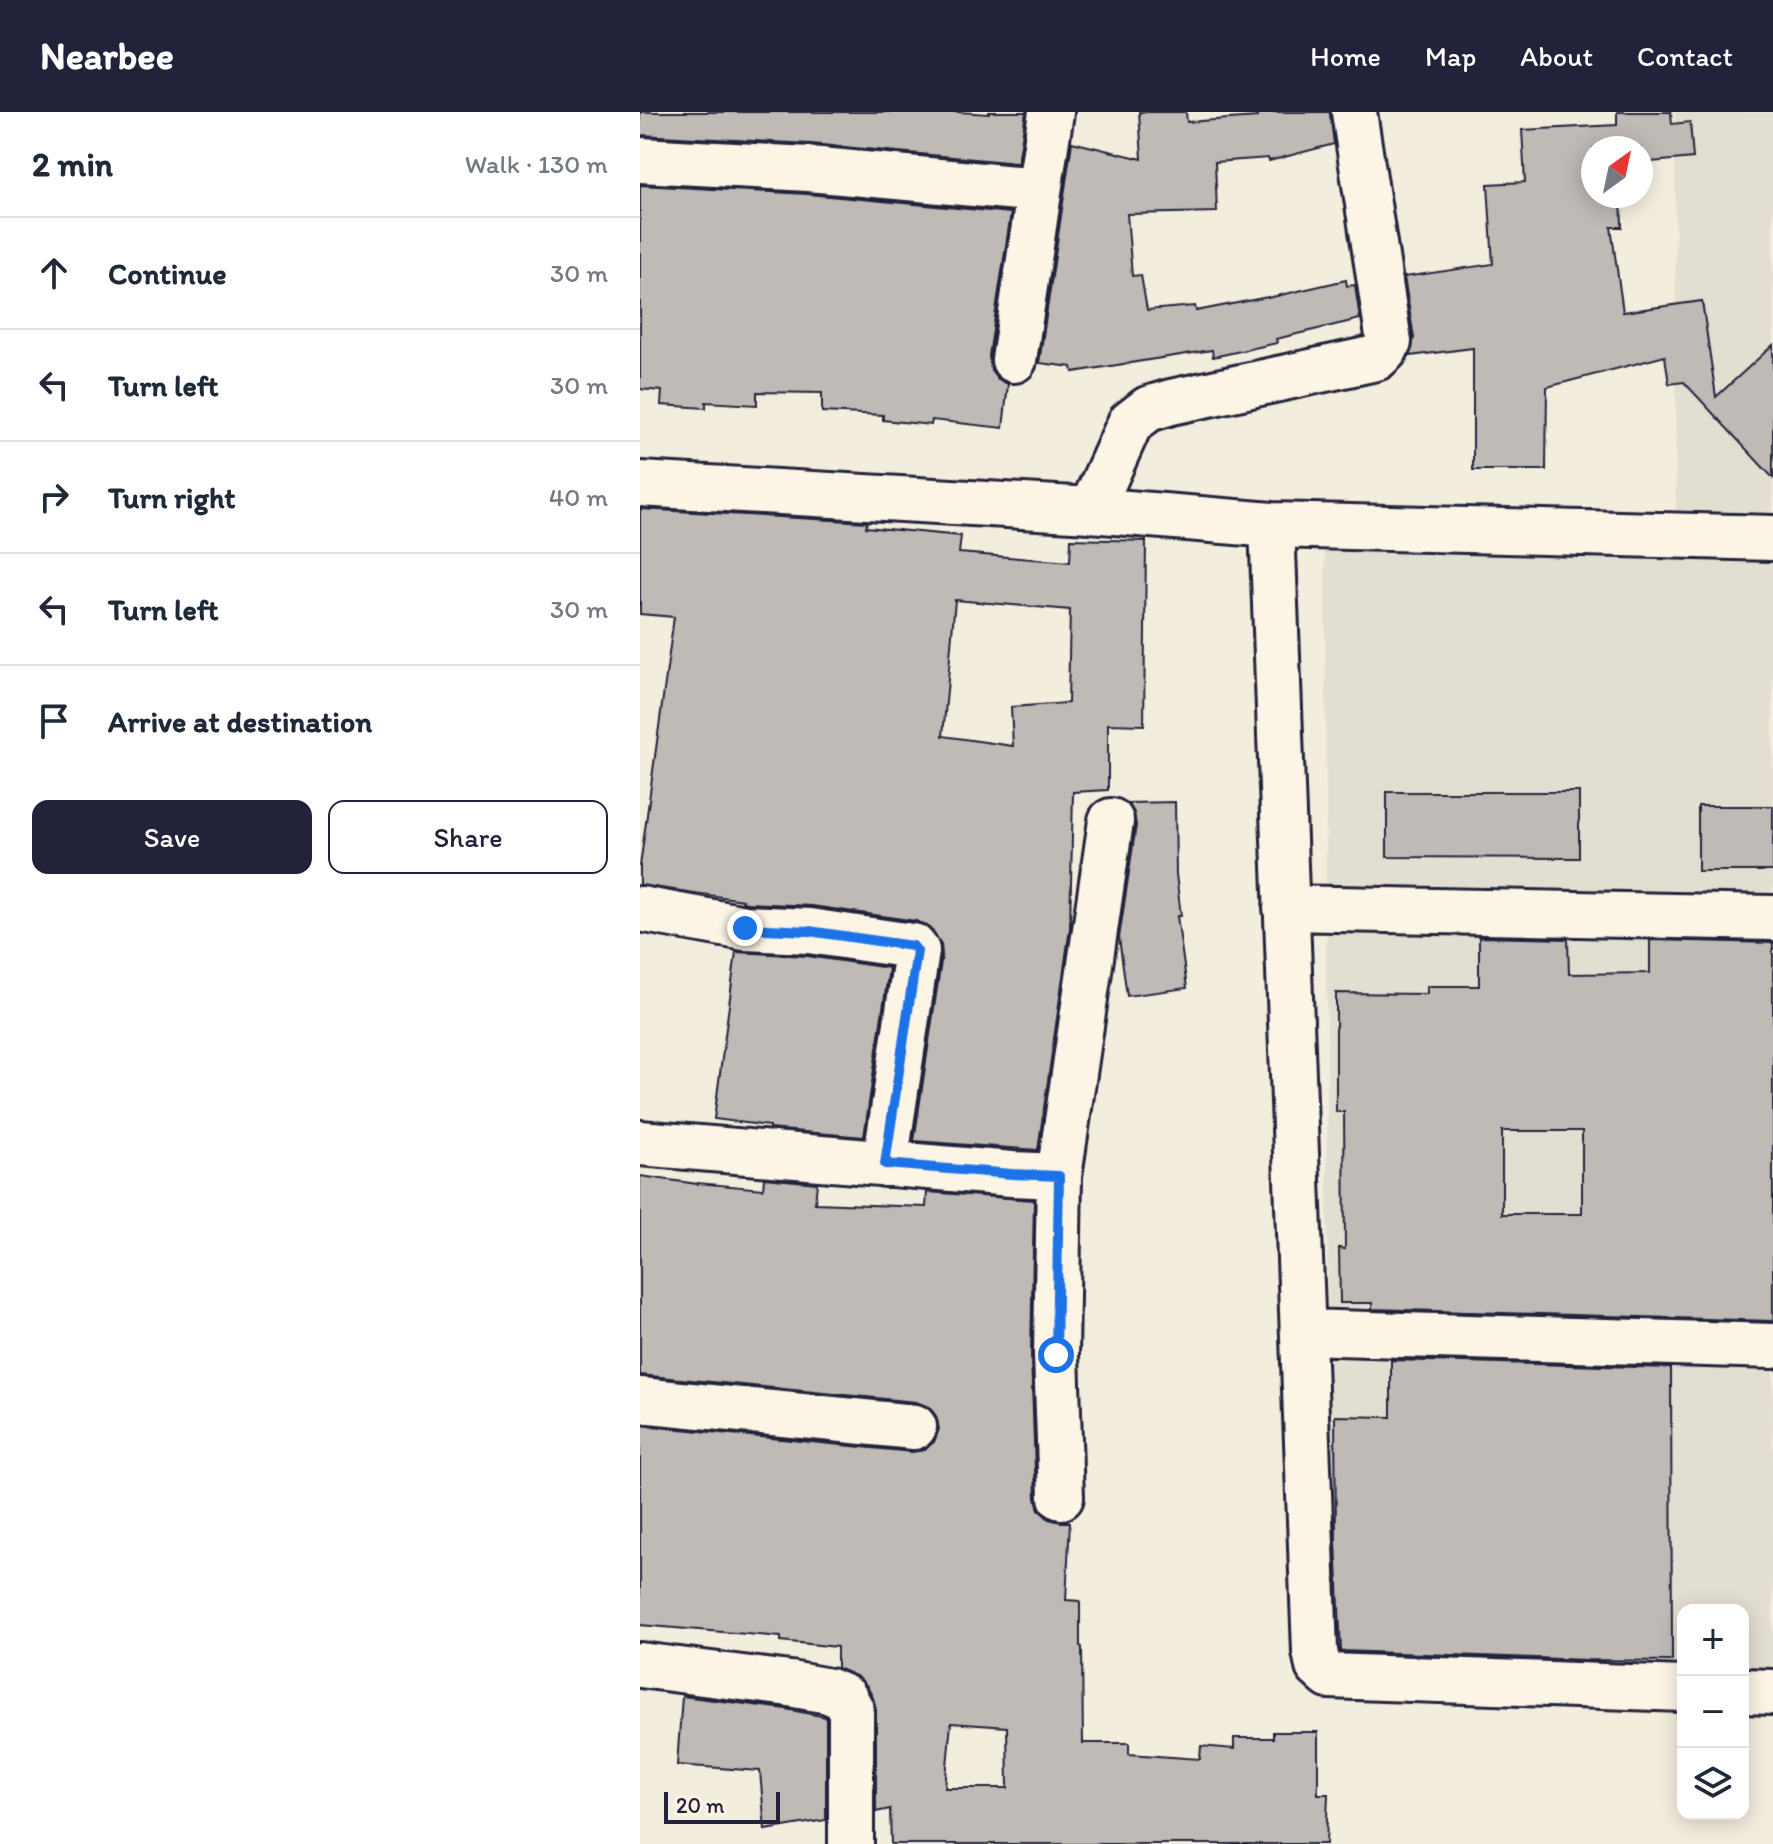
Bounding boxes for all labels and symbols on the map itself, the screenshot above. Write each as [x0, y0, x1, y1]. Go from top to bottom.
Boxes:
north arrow [1581, 136, 1653, 208]
route end [727, 910, 763, 946]
route start [1038, 1337, 1074, 1373]
scale bar [664, 1788, 780, 1824]

